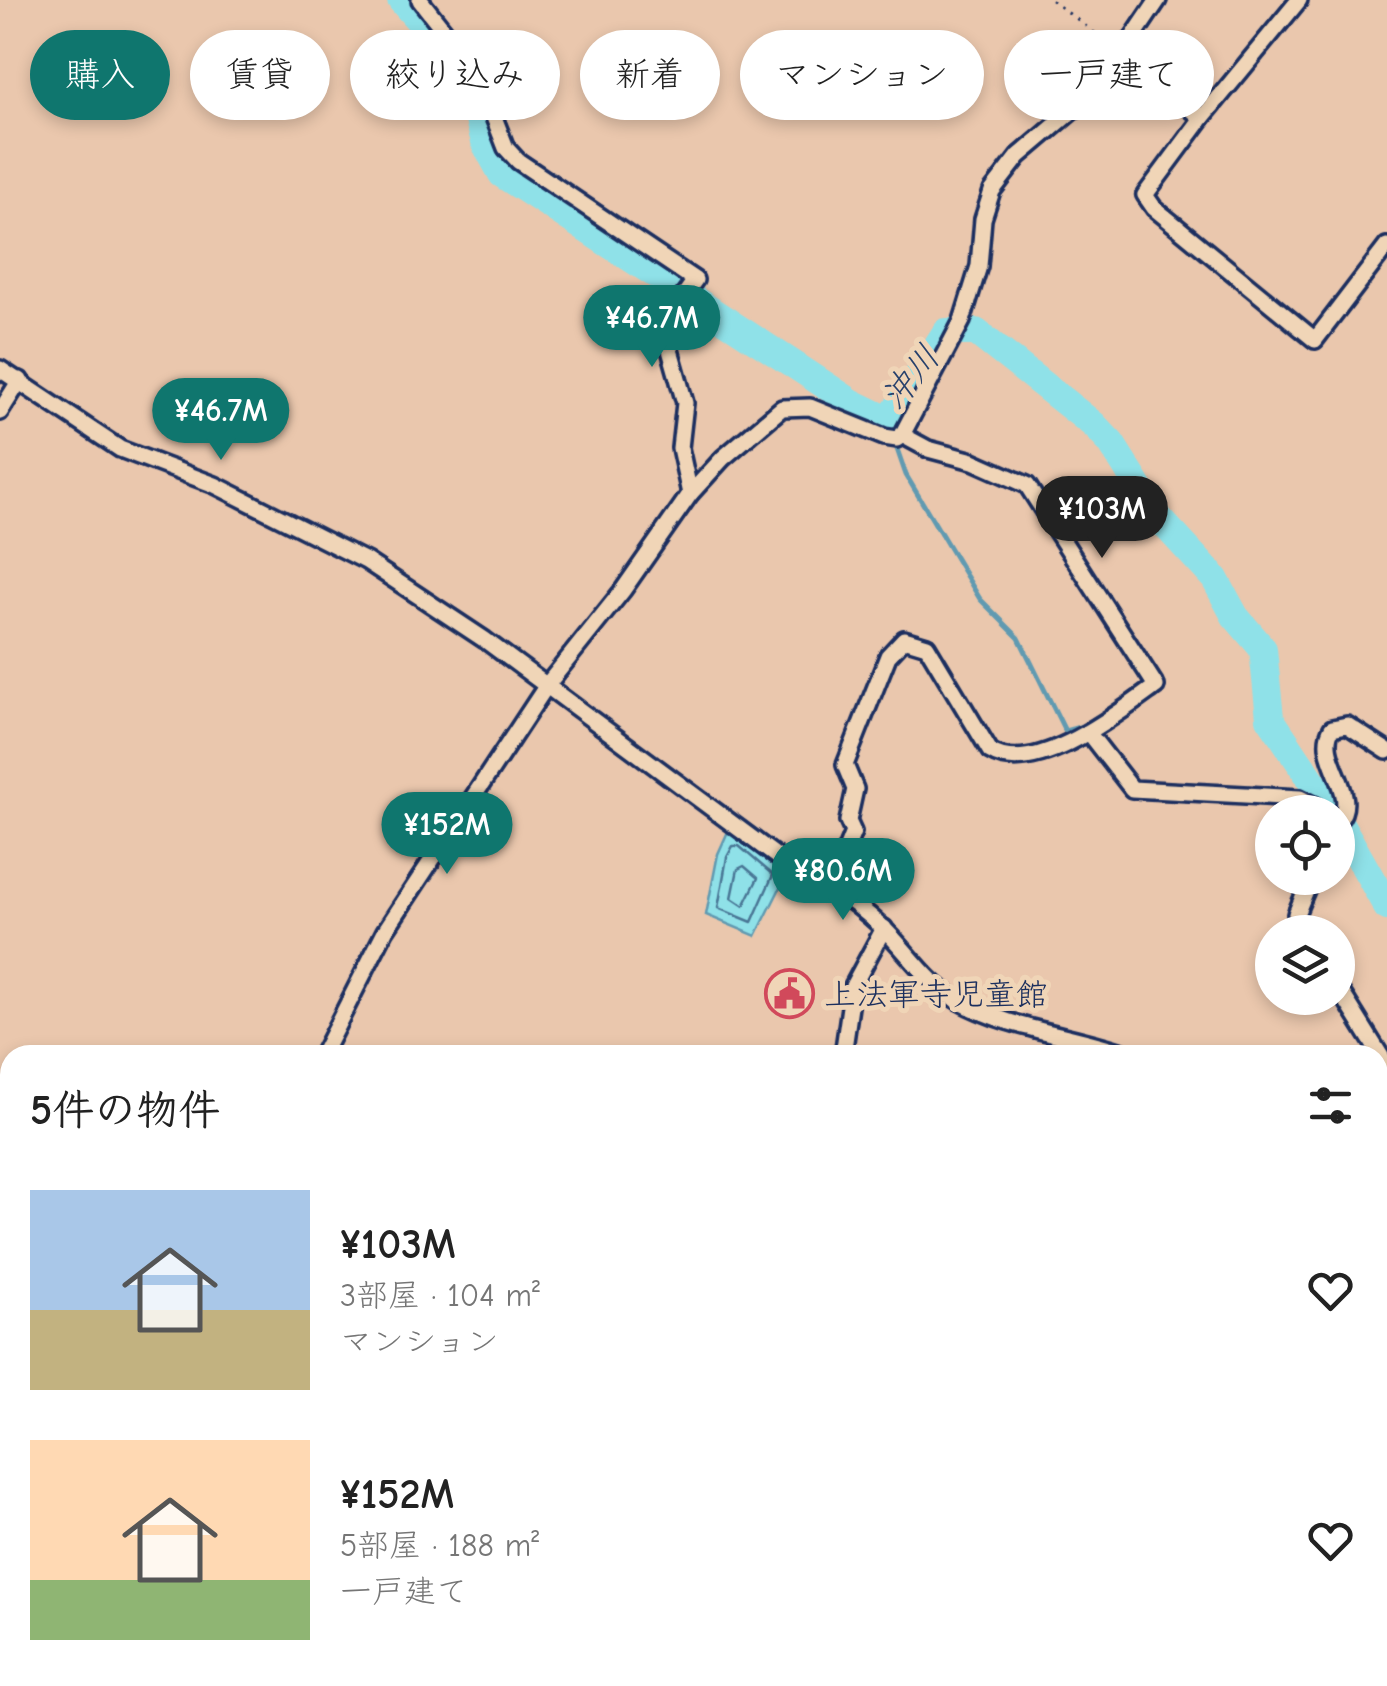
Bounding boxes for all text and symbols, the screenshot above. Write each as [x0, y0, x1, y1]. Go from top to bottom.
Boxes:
chip: 購入 [30, 30, 170, 120]
chip: 賃貸 [190, 30, 330, 120]
chip: 絞り込み [350, 30, 560, 120]
chip: 新着 [580, 30, 720, 120]
chip: マンション [740, 30, 984, 120]
chip: 一戸建て [1004, 30, 1214, 120]
pin: ¥46.7M [571, 285, 733, 370]
text: ¥46.7M [605, 299, 699, 336]
water label: 沖川 [872, 337, 948, 417]
pin: ¥46.7M [140, 378, 302, 463]
text: ¥46.7M [174, 392, 268, 429]
pin: ¥103M [1032, 476, 1172, 561]
text: ¥103M [1058, 490, 1146, 527]
pin: ¥152M [377, 792, 517, 877]
map controls [1255, 795, 1355, 1015]
button: locate [1255, 795, 1355, 895]
text: ¥152M [403, 806, 491, 843]
pin: ¥80.6M [762, 838, 924, 923]
text: ¥80.6M [794, 852, 892, 889]
button: layers [1255, 915, 1355, 1015]
public building icon: 上法軍寺児童館 [763, 968, 815, 1020]
place label: 上法軍寺児童館 [824, 976, 1048, 1013]
icon: filters [1303, 1078, 1358, 1133]
text: 5件の物件 [30, 1086, 220, 1135]
text: ¥103M [340, 1220, 456, 1269]
icon: home [110, 1230, 230, 1350]
icon: heart [1303, 1263, 1358, 1318]
text: 3部屋 · 104 m² [340, 1277, 540, 1314]
text: マンション [340, 1323, 499, 1360]
text: ¥152M [340, 1470, 454, 1519]
icon: home [110, 1480, 230, 1600]
icon: heart [1303, 1513, 1358, 1568]
text: 5部屋 · 188 m² [340, 1527, 539, 1564]
text: 一戸建て [340, 1573, 468, 1610]

